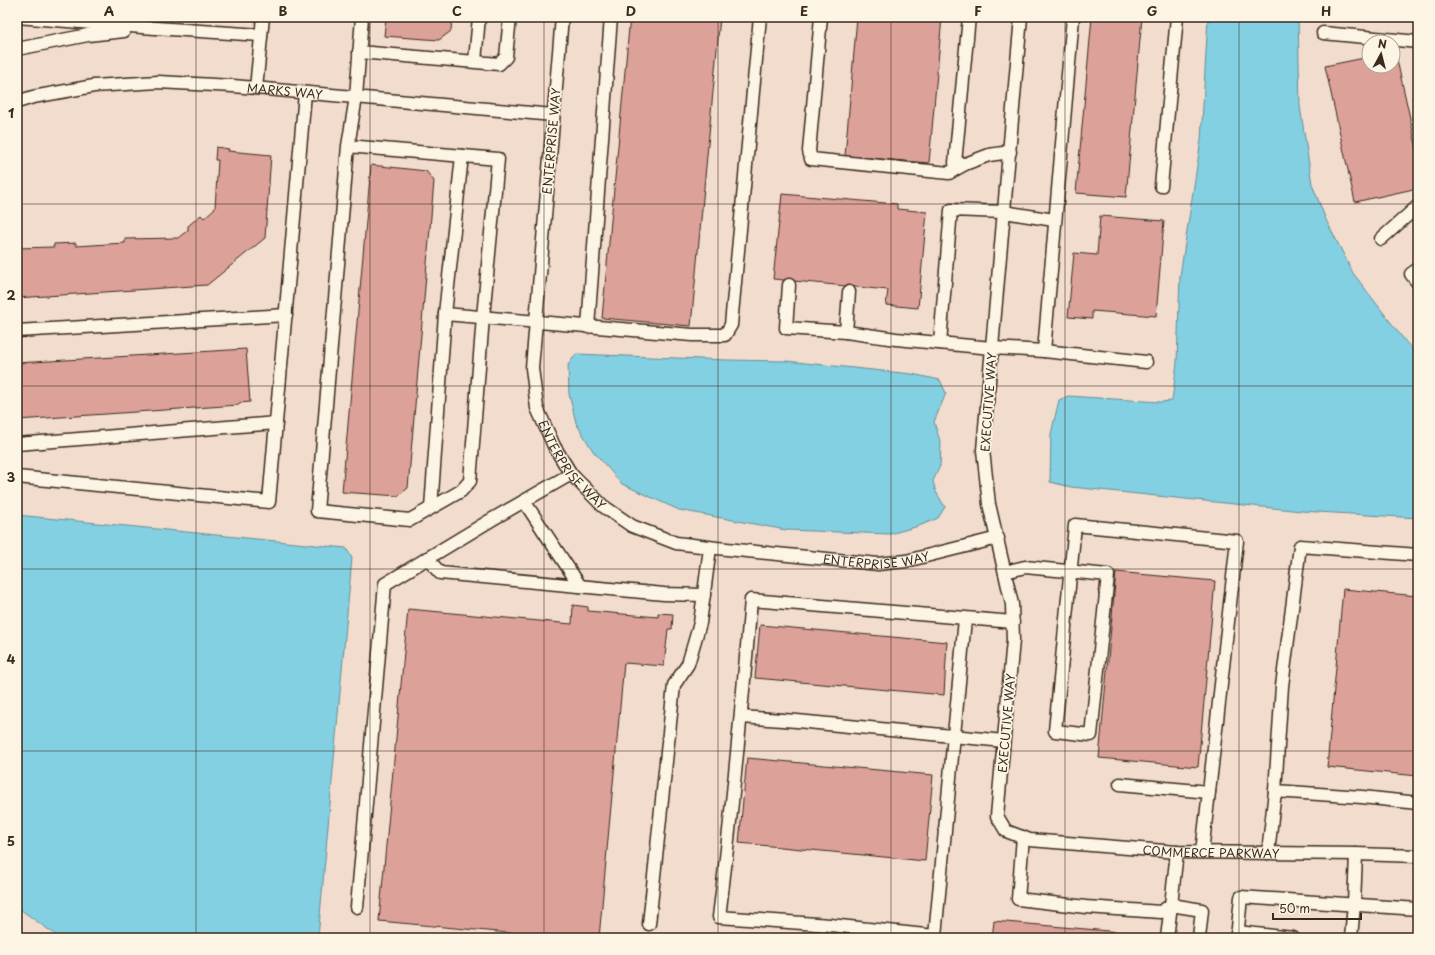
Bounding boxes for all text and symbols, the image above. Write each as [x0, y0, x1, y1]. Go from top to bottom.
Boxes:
text: A [104, 1, 114, 20]
text: B [279, 1, 288, 20]
text: C [452, 1, 462, 20]
text: D [626, 1, 636, 20]
text: E [800, 1, 808, 20]
text: F [974, 1, 982, 20]
text: G [1147, 1, 1157, 20]
text: H [1321, 1, 1331, 20]
north arrow [1361, 34, 1401, 74]
text: N [1377, 35, 1388, 53]
street label: MARKS WAY [246, 78, 324, 103]
street label: ENTERPRISE WAY [537, 87, 565, 195]
text: 1 [8, 103, 14, 122]
text: 2 [6, 285, 16, 304]
street label: EXECUTIVE WAY [976, 351, 1000, 452]
street label: ENTERPRISE WAY [534, 417, 611, 514]
text: 3 [7, 467, 16, 486]
street label: ENTERPRISE WAY [822, 546, 931, 573]
text: 4 [7, 649, 16, 668]
street label: EXECUTIVE WAY [993, 672, 1019, 773]
text: 5 [7, 831, 15, 850]
street label: COMMERCE PARKWAY [1142, 840, 1280, 862]
scale bar [1273, 895, 1361, 921]
text: 50 m [1279, 899, 1310, 917]

